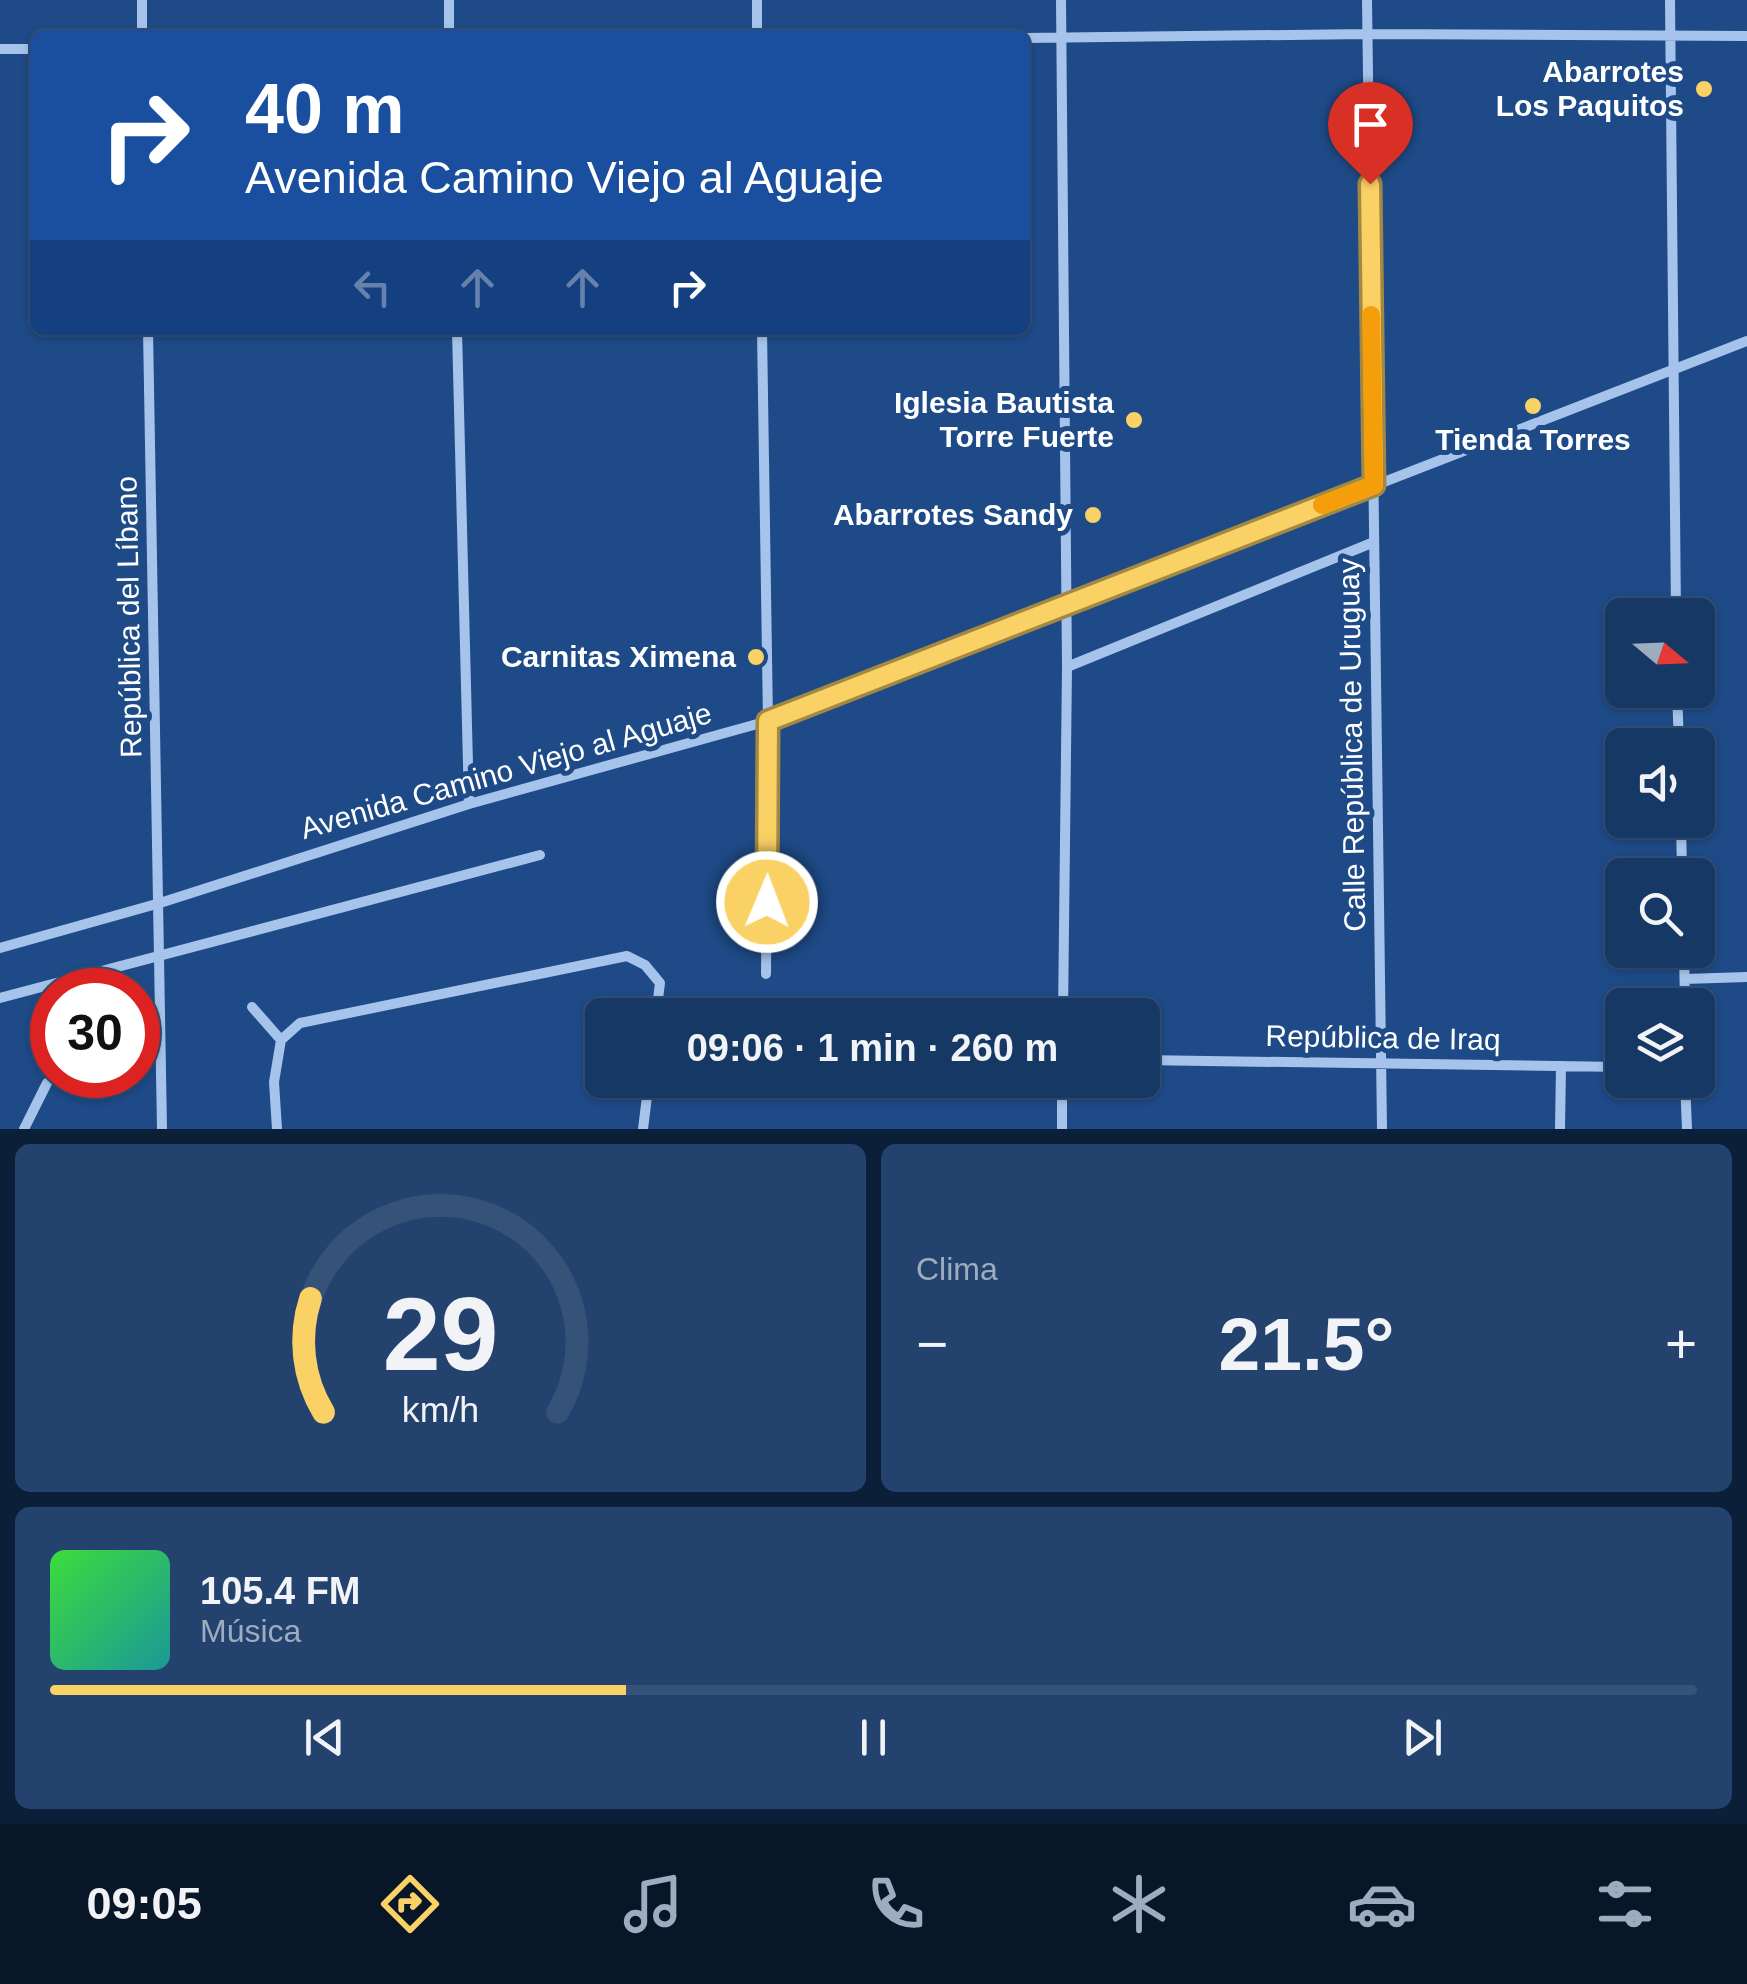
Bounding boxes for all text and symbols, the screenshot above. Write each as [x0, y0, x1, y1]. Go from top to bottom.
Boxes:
place label: Abarrotes Los Paquitos [1496, 55, 1684, 122]
icon: right [80, 70, 210, 200]
text: 40 m [245, 70, 405, 148]
marker: Abarrotes Los Paquitos [1693, 78, 1715, 100]
pin [1328, 82, 1413, 185]
icon: arrive [1343, 97, 1398, 152]
text: Avenida Camino Viejo al Aguaje [245, 152, 884, 203]
icon: left [345, 260, 400, 315]
icon: ahead [450, 260, 505, 315]
icon: ahead [555, 260, 610, 315]
icon: right [660, 260, 715, 315]
place label: Iglesia Bautista Torre Fuerte [894, 386, 1114, 453]
marker: Tienda Torres [1522, 395, 1544, 417]
marker: Iglesia Bautista Torre Fuerte [1123, 409, 1145, 431]
place label: Tienda Torres [1435, 423, 1631, 456]
street label: República del Líbano [110, 476, 147, 758]
place label: Abarrotes Sandy [833, 498, 1073, 531]
marker: Abarrotes Sandy [1082, 504, 1104, 526]
street label: Calle República de Uruguay [1332, 558, 1371, 932]
north arrow [1605, 598, 1715, 708]
map controls [1605, 598, 1715, 1098]
place label: Carnitas Ximena [501, 640, 736, 673]
marker: Carnitas Ximena [745, 646, 767, 668]
street label: Avenida Camino Viejo al Aguaje [297, 696, 715, 845]
button: sound [1605, 728, 1715, 838]
position arrow [715, 850, 819, 954]
button: search [1605, 858, 1715, 968]
speed limit sign: 30 [30, 968, 160, 1098]
button: layers [1605, 988, 1715, 1098]
street label: República de Iraq [1265, 1019, 1501, 1056]
text: 09:06 · 1 min · 260 m [687, 1027, 1058, 1069]
text: Clima [916, 1251, 998, 1287]
text: 29 [383, 1276, 498, 1392]
text: 21.5° [1219, 1302, 1394, 1386]
text: − [916, 1313, 948, 1375]
text: + [1665, 1313, 1697, 1375]
text: km/h [402, 1390, 479, 1430]
text: 105.4 FM [200, 1570, 361, 1612]
text: Música [200, 1613, 301, 1649]
icon: previous [297, 1710, 352, 1765]
icon: pause [846, 1710, 901, 1765]
icon: next [1395, 1710, 1450, 1765]
icon: directions [375, 1869, 445, 1939]
icon: music [618, 1869, 688, 1939]
icon: phone [861, 1869, 931, 1939]
icon: climate [1104, 1869, 1174, 1939]
icon: car [1347, 1869, 1417, 1939]
icon: filters [1590, 1869, 1660, 1939]
text: 09:05 [87, 1878, 202, 1929]

